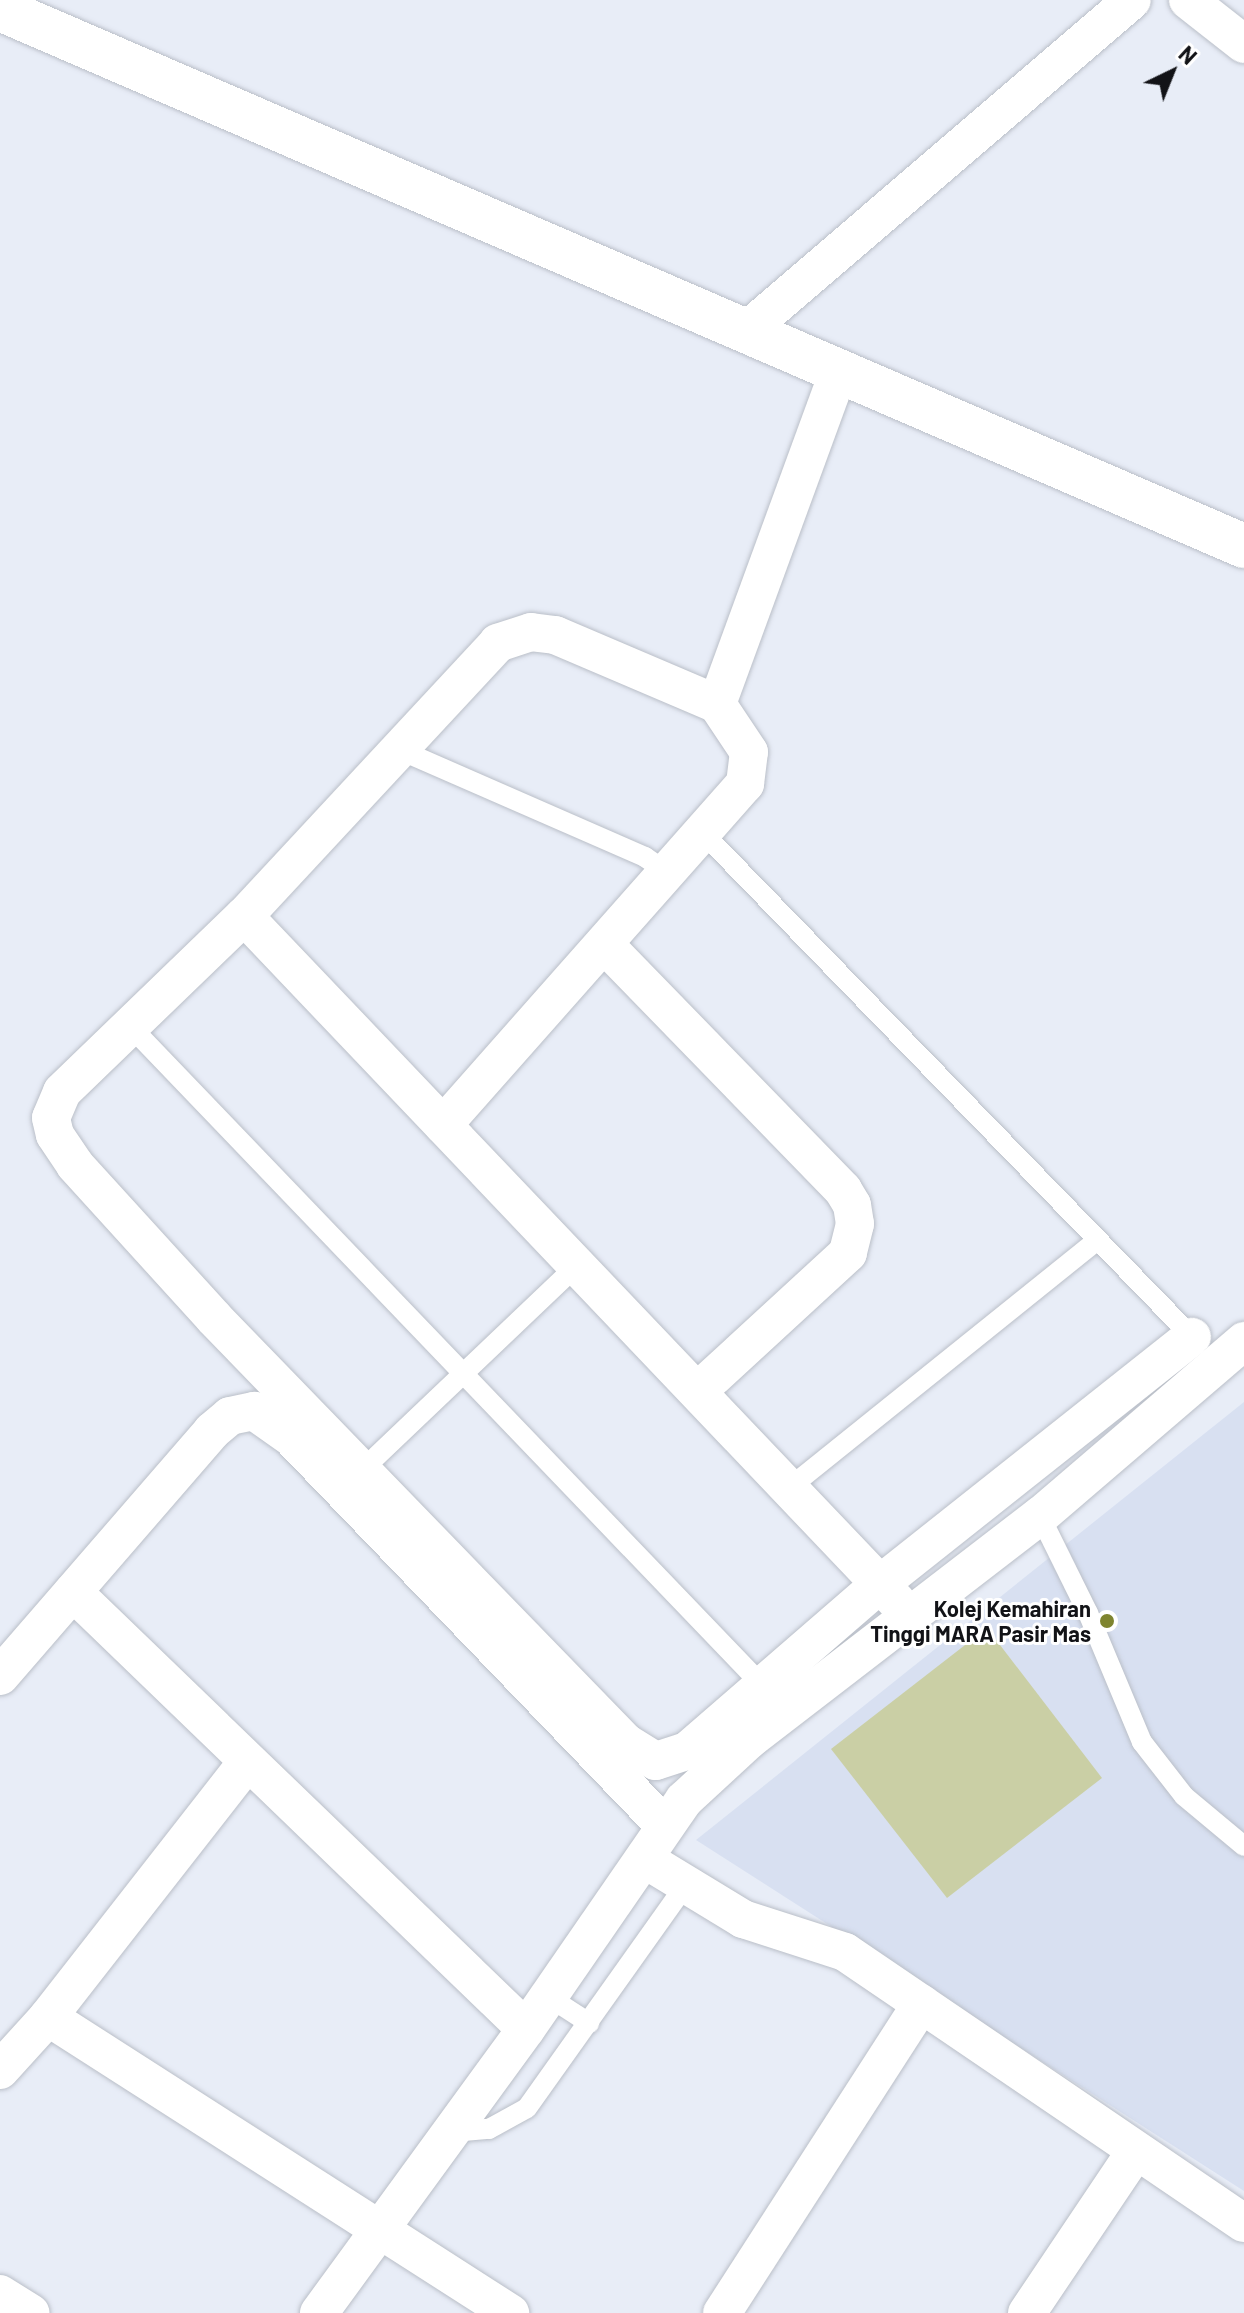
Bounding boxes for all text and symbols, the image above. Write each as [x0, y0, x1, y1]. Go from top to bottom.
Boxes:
north arrow [1132, 32, 1212, 112]
text: N [1174, 40, 1203, 69]
place label: Kolej Kemahiran Tinggi MARA Pasir Mas [870, 1595, 1091, 1646]
marker: Kolej Kemahiran Tinggi MARA Pasir Mas [1098, 1612, 1116, 1630]

